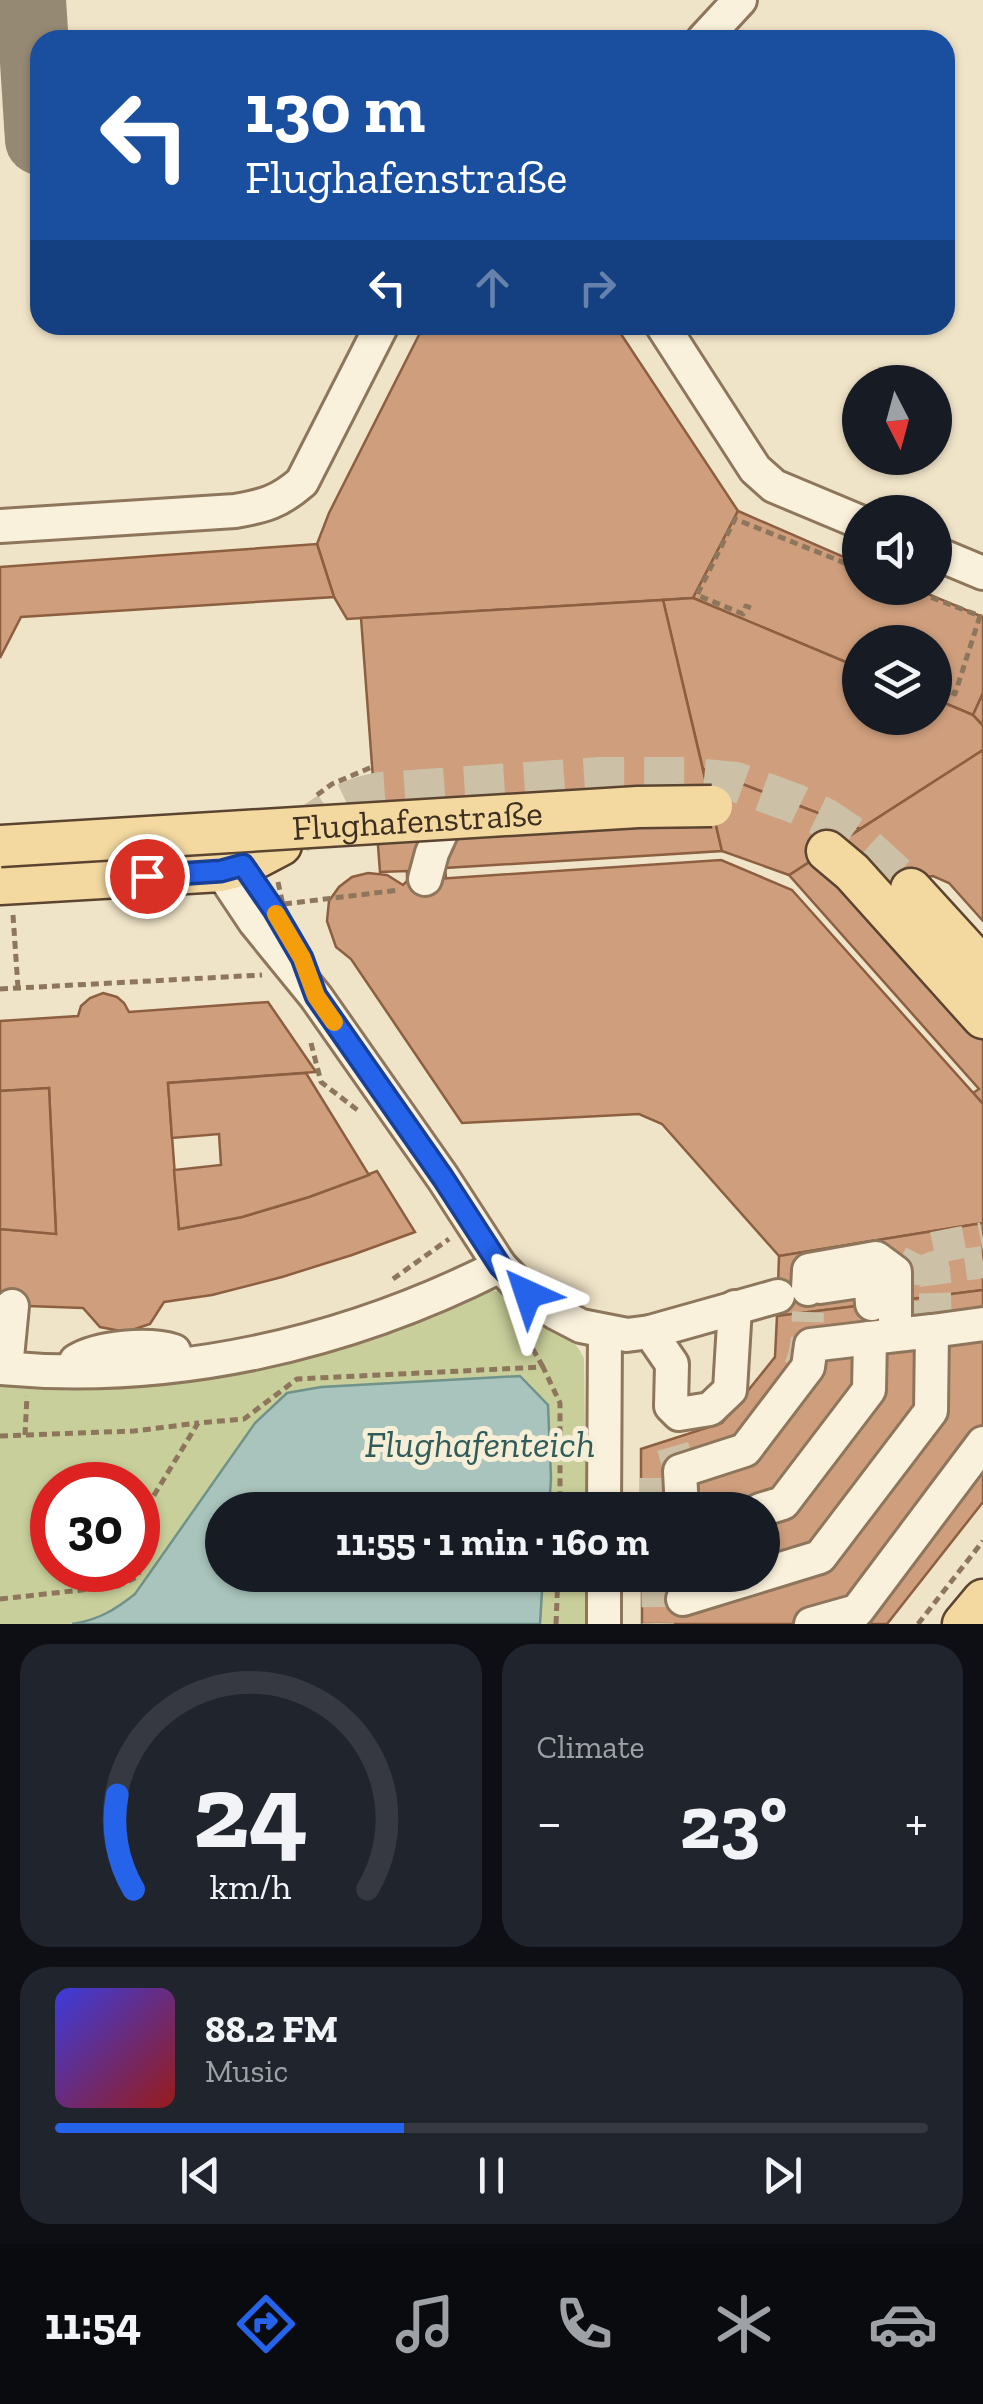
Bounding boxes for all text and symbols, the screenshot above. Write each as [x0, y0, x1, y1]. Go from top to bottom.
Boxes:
text: 130 m [245, 66, 425, 150]
icon: left [80, 70, 210, 200]
text: Flughafenstraße [245, 151, 567, 205]
icon: left [360, 260, 415, 315]
icon: ahead [465, 260, 520, 315]
icon: right [570, 260, 625, 315]
north arrow [842, 365, 952, 475]
map controls [842, 365, 952, 735]
button: sound [842, 495, 952, 605]
button: layers [842, 625, 952, 735]
street label: Flughafenstraße [291, 792, 544, 849]
pin [105, 834, 190, 919]
icon: arrive [120, 849, 175, 904]
position arrow [476, 1242, 580, 1346]
water label: Flughafenteich [365, 1421, 595, 1467]
speed limit sign: 30 [30, 1462, 160, 1592]
text: 11:55 · 1 min · 160 m [336, 1519, 649, 1565]
text: Climate [537, 1728, 645, 1766]
text: 24 [193, 1749, 308, 1874]
text: 23° [680, 1777, 787, 1867]
text: − [537, 1789, 562, 1855]
text: + [905, 1789, 928, 1855]
text: km/h [210, 1865, 292, 1908]
text: 88.2 FM [205, 2006, 338, 2052]
text: Music [205, 2052, 288, 2090]
icon: previous [173, 2148, 228, 2203]
icon: pause [464, 2148, 519, 2203]
icon: next [755, 2148, 810, 2203]
icon: directions [231, 2289, 301, 2359]
icon: music [390, 2289, 460, 2359]
icon: phone [549, 2289, 619, 2359]
icon: climate [709, 2289, 779, 2359]
icon: car [868, 2289, 938, 2359]
text: 11:54 [45, 2297, 141, 2351]

